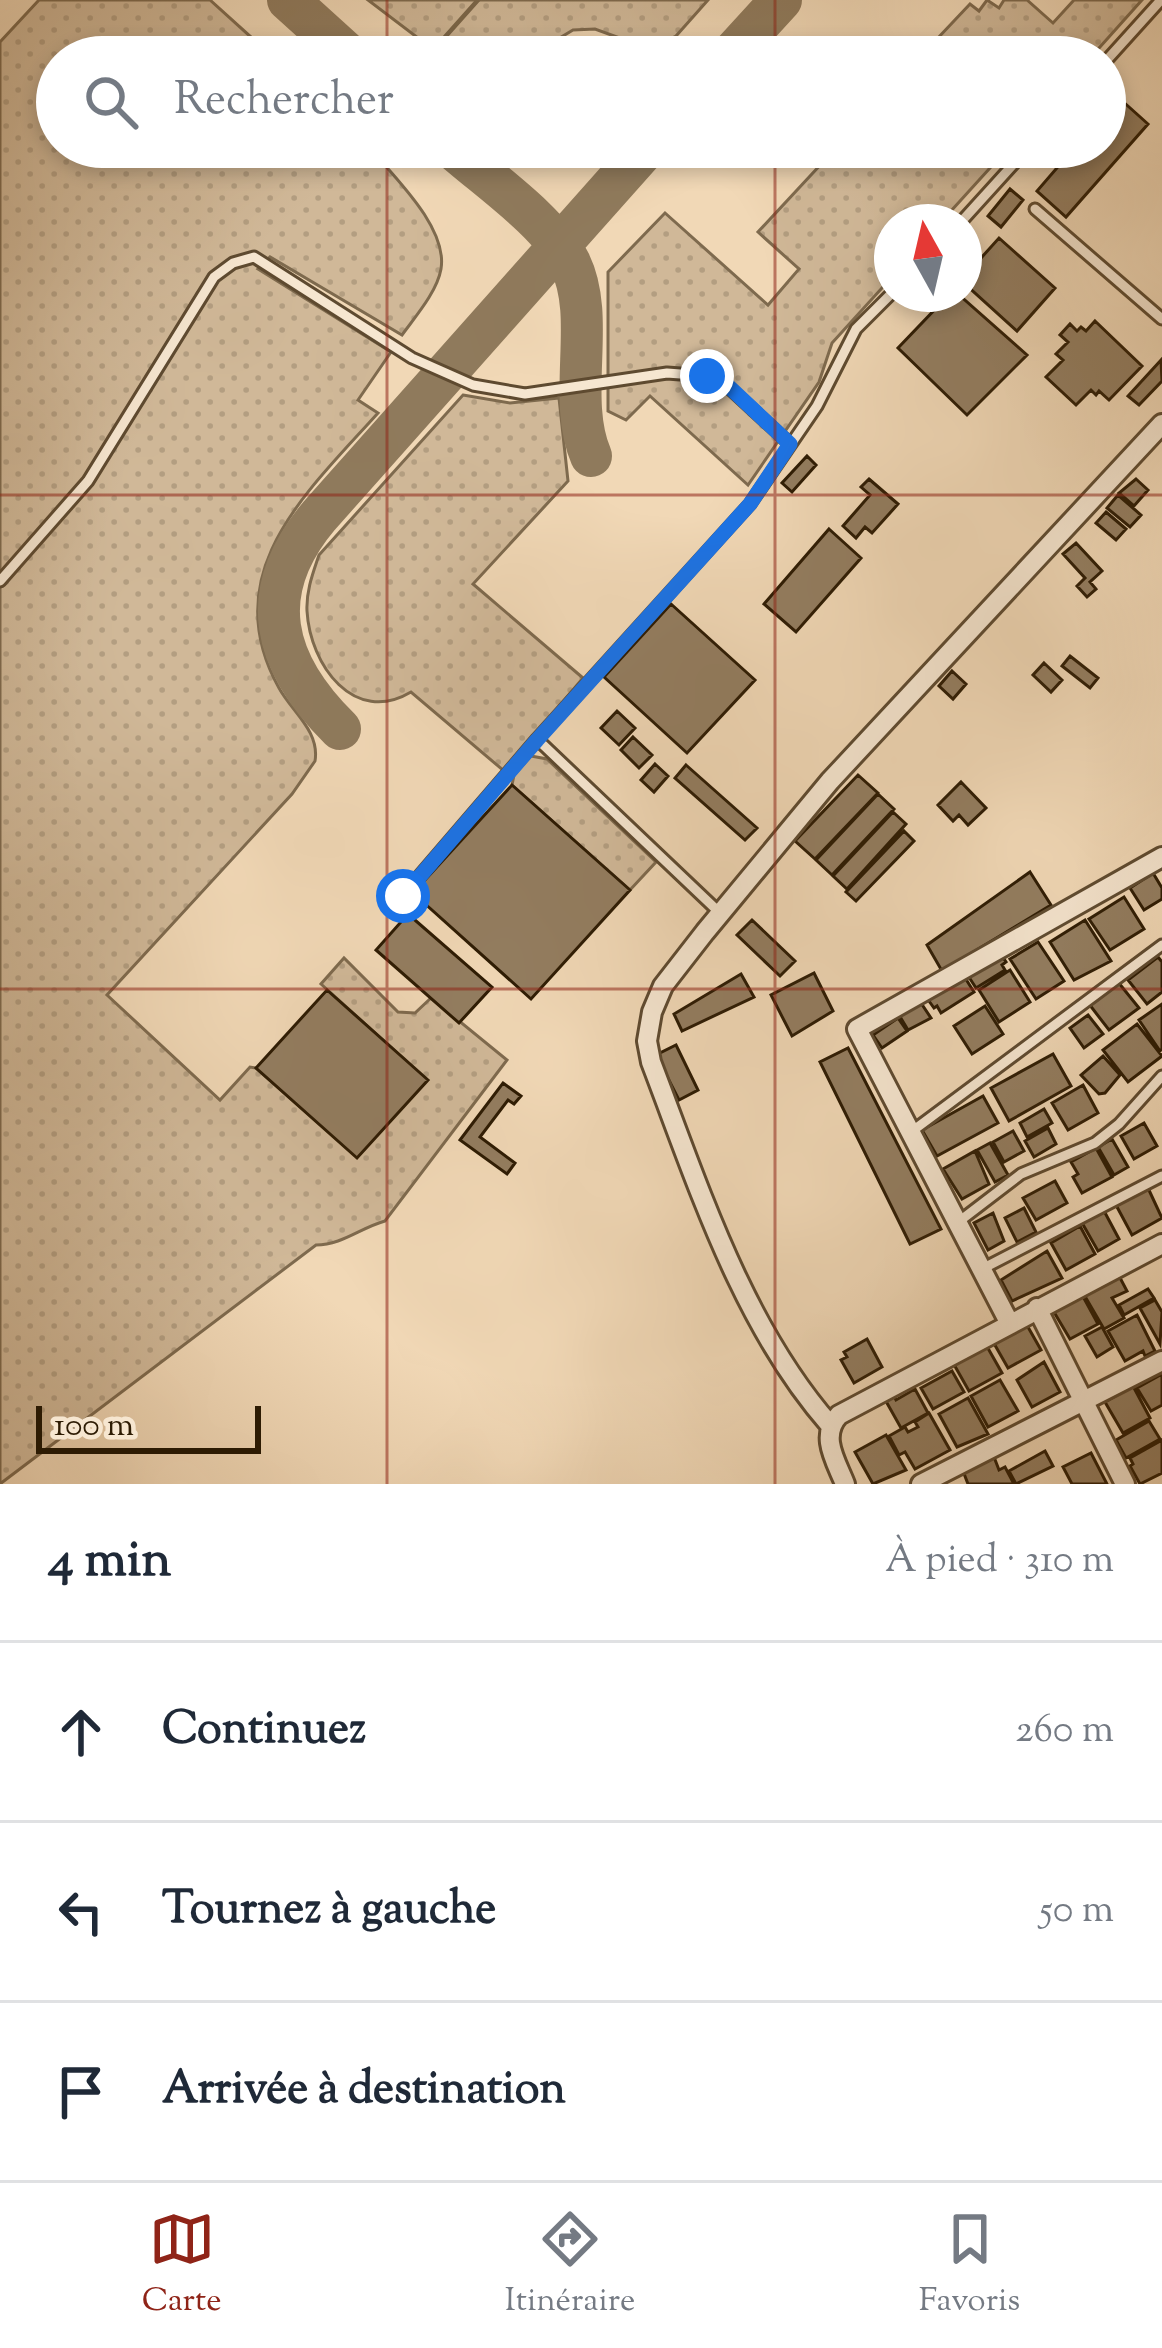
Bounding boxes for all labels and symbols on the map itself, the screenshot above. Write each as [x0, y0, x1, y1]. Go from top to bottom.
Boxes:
north arrow [874, 204, 982, 312]
route end [680, 349, 734, 403]
route start [376, 869, 430, 923]
scale bar [36, 1400, 261, 1453]

